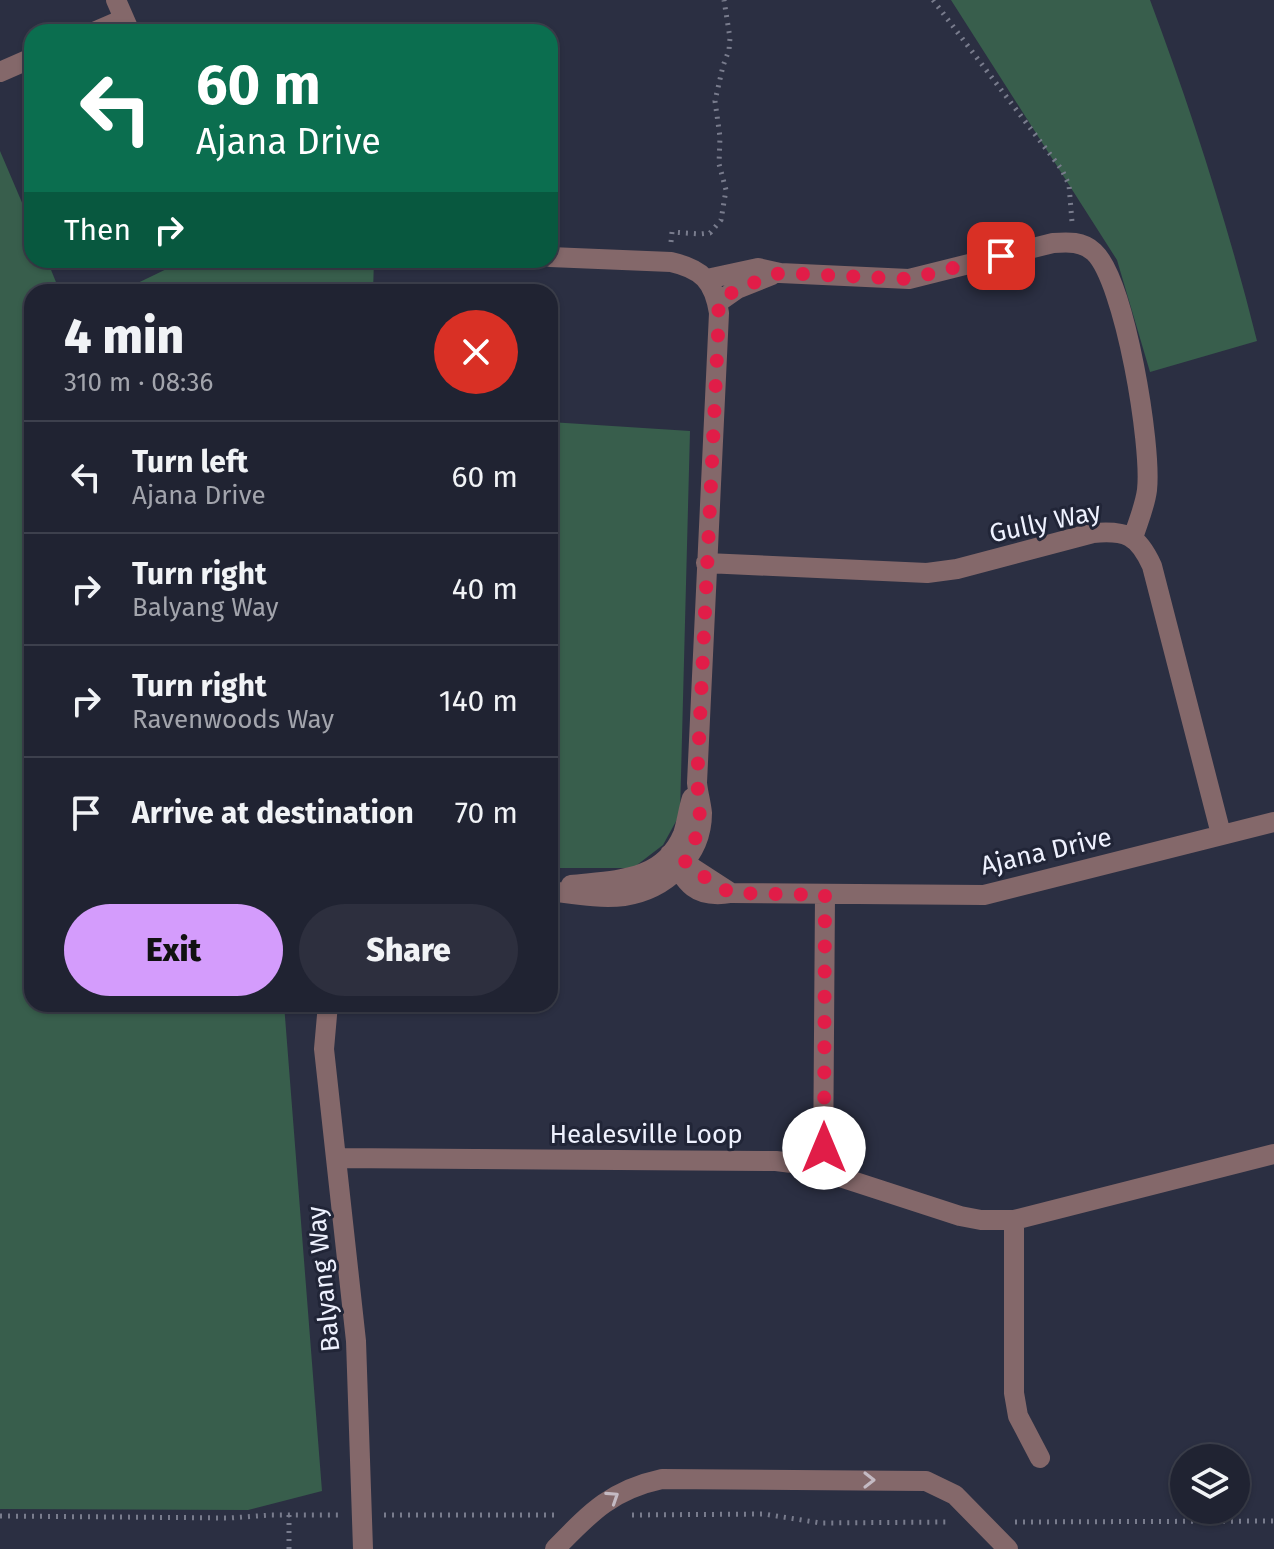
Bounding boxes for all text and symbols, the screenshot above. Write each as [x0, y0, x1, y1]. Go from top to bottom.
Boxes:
text: 60 m [196, 52, 321, 119]
icon: left [64, 56, 168, 160]
text: Ajana Drive [196, 120, 381, 164]
icon: right [147, 208, 191, 252]
text: Then [64, 212, 131, 248]
pin [967, 222, 1035, 290]
icon: arrive [979, 234, 1023, 278]
text: 4 min [64, 308, 184, 366]
button: close [434, 310, 518, 394]
text: 310 m · 08:36 [64, 367, 213, 398]
text: Turn left [132, 444, 248, 480]
icon: left [64, 455, 108, 499]
text: 60 m [452, 459, 518, 495]
text: Ajana Drive [132, 480, 266, 511]
street label: Gully Way [986, 495, 1104, 549]
text: Turn right [132, 556, 267, 592]
icon: right [64, 567, 108, 611]
text: 40 m [452, 571, 518, 607]
text: Balyang Way [132, 592, 278, 623]
text: Turn right [132, 668, 267, 704]
icon: right [64, 679, 108, 723]
text: 140 m [439, 683, 518, 719]
text: Ravenwoods Way [132, 704, 334, 735]
icon: arrive [64, 791, 108, 835]
text: Arrive at destination [132, 795, 414, 831]
text: 70 m [455, 795, 518, 831]
street label: Ajana Drive [978, 821, 1115, 882]
button: Exit [64, 904, 283, 996]
button: Share [299, 904, 518, 996]
position arrow [782, 1106, 866, 1190]
street label: Healesville Loop [549, 1119, 743, 1150]
street label: Balyang Way [300, 1204, 347, 1353]
map controls [1170, 1444, 1250, 1524]
button: layers [1170, 1444, 1250, 1524]
one-way arrow [863, 1471, 876, 1489]
one-way arrow [605, 1492, 619, 1507]

